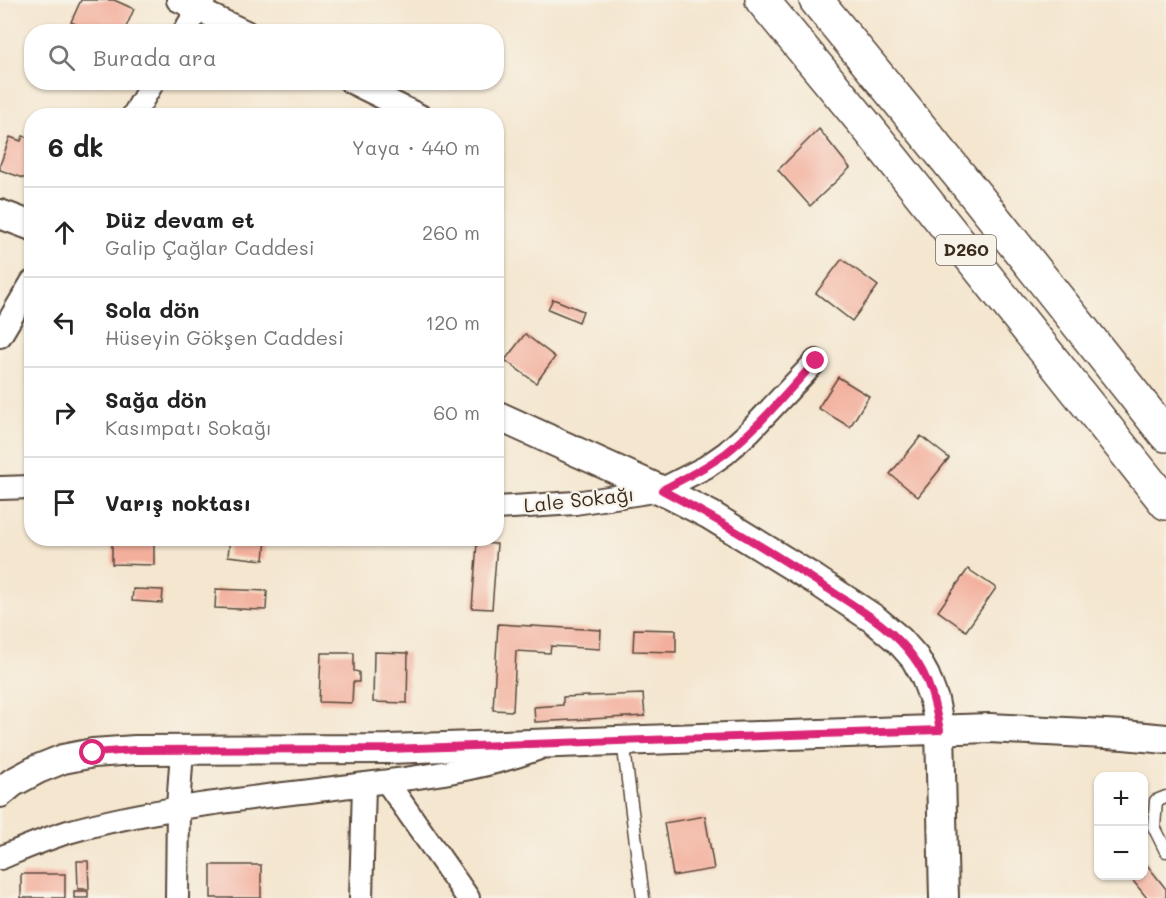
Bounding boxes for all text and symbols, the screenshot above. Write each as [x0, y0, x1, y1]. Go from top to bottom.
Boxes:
search box [24, 24, 504, 90]
icon: search [45, 41, 78, 74]
text: Burada ara [93, 43, 217, 72]
text: 6 dk [48, 130, 104, 164]
text: Yaya · 440 m [352, 134, 480, 160]
text: Düz devam et [105, 205, 254, 234]
icon: ahead [48, 216, 81, 249]
text: 260 m [422, 219, 480, 245]
text: Galip Çağlar Caddesi [105, 234, 315, 260]
road number: D260 [936, 235, 996, 265]
text: Sola dön [105, 295, 199, 324]
icon: left [48, 306, 81, 339]
text: 120 m [425, 309, 480, 335]
text: Hüseyin Gökşen Caddesi [105, 324, 344, 350]
route end [802, 347, 828, 373]
text: Sağa dön [105, 385, 207, 414]
icon: right [48, 396, 81, 429]
text: 60 m [433, 399, 480, 425]
text: Kasımpatı Sokağı [105, 414, 272, 440]
street label: Lale Sokağı [522, 480, 635, 518]
icon: arrive [48, 486, 81, 519]
text: Varış noktası [105, 488, 251, 517]
route start [79, 739, 105, 765]
map controls [1094, 772, 1148, 880]
button: + [1094, 772, 1148, 826]
button: − [1094, 826, 1148, 880]

